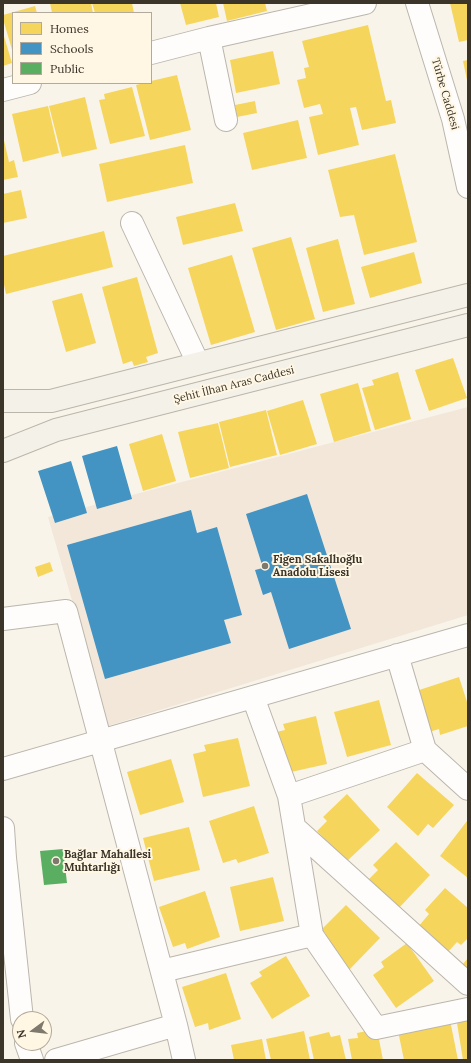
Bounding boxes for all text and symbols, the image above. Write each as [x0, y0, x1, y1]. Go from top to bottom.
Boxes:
legend [12, 12, 152, 84]
text: Homes [50, 21, 89, 36]
text: Schools [50, 41, 93, 56]
street label: Türbe Caddesi [428, 57, 462, 131]
text: Public [50, 61, 84, 76]
street label: Şehit İlhan Aras Caddesi [172, 364, 296, 406]
place label: Figen Sakallıoğlu Anadolu Lisesi [273, 553, 362, 579]
marker: Figen Sakallıoğlu Anadolu Lisesi [260, 561, 270, 571]
place label: Bağlar Mahallesi Muhtarlığı [64, 848, 151, 874]
marker: Bağlar Mahallesi Muhtarlığı [51, 856, 61, 866]
north arrow [12, 1011, 52, 1051]
text: N [14, 1028, 29, 1040]

